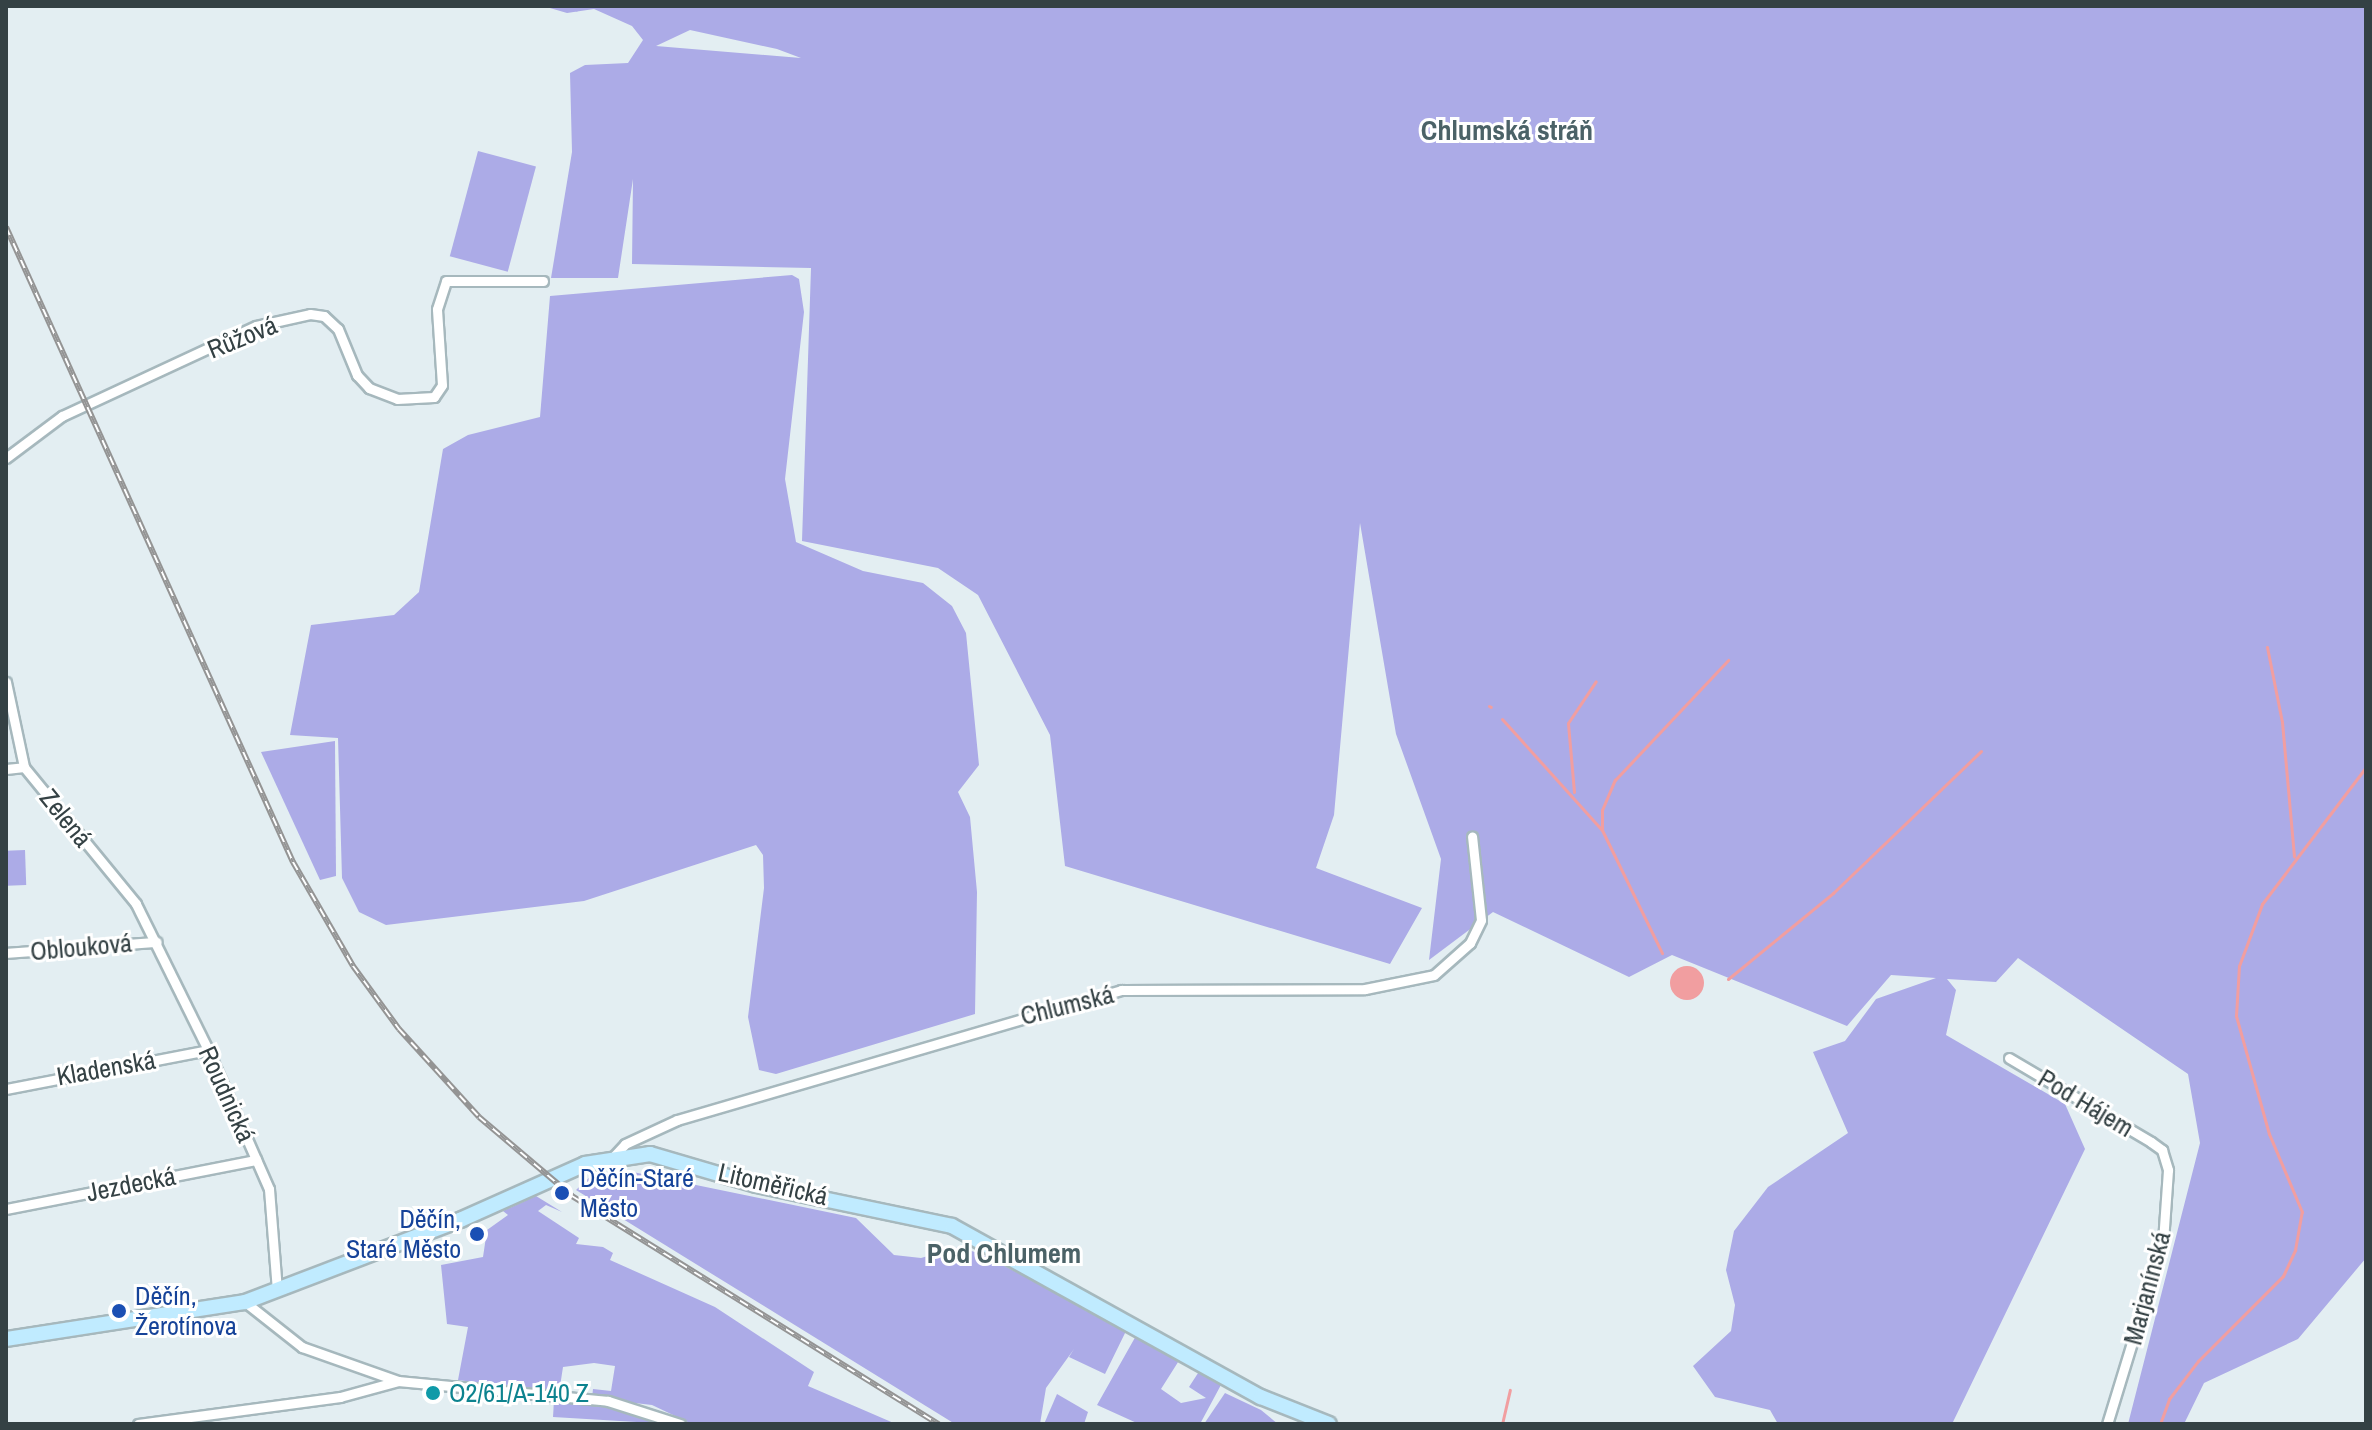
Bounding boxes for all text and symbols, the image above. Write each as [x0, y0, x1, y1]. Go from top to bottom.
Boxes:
district label: Chlumská stráň [1421, 113, 1593, 147]
street label: Růžová [203, 309, 281, 365]
street label: Zelená [33, 783, 99, 853]
street label: Oblouková [29, 927, 133, 967]
street label: Chlumská [1017, 978, 1117, 1032]
street label: Roudnická [192, 1041, 262, 1147]
street label: Kladenská [54, 1044, 158, 1092]
street label: Pod Hájem [2033, 1062, 2139, 1144]
street label: Litoměřická [715, 1156, 831, 1212]
street label: Jezdecká [84, 1160, 178, 1208]
place label: Děčín-Staré Město [580, 1162, 694, 1224]
marker: Děčín-Staré Město [551, 1182, 573, 1204]
place label: Děčín, Staré Město [346, 1203, 461, 1264]
marker: Děčín, Staré Město [468, 1225, 486, 1243]
street label: Marjanínská [2117, 1228, 2177, 1348]
district label: Pod Chlumem [927, 1236, 1081, 1270]
place label: Děčín, Žerotínova [135, 1280, 237, 1342]
marker: Děčín, Žerotínova [110, 1302, 128, 1320]
place label: O2/61/A-140 Z [449, 1377, 589, 1409]
marker: O2/61/A-140 Z [424, 1384, 442, 1402]

